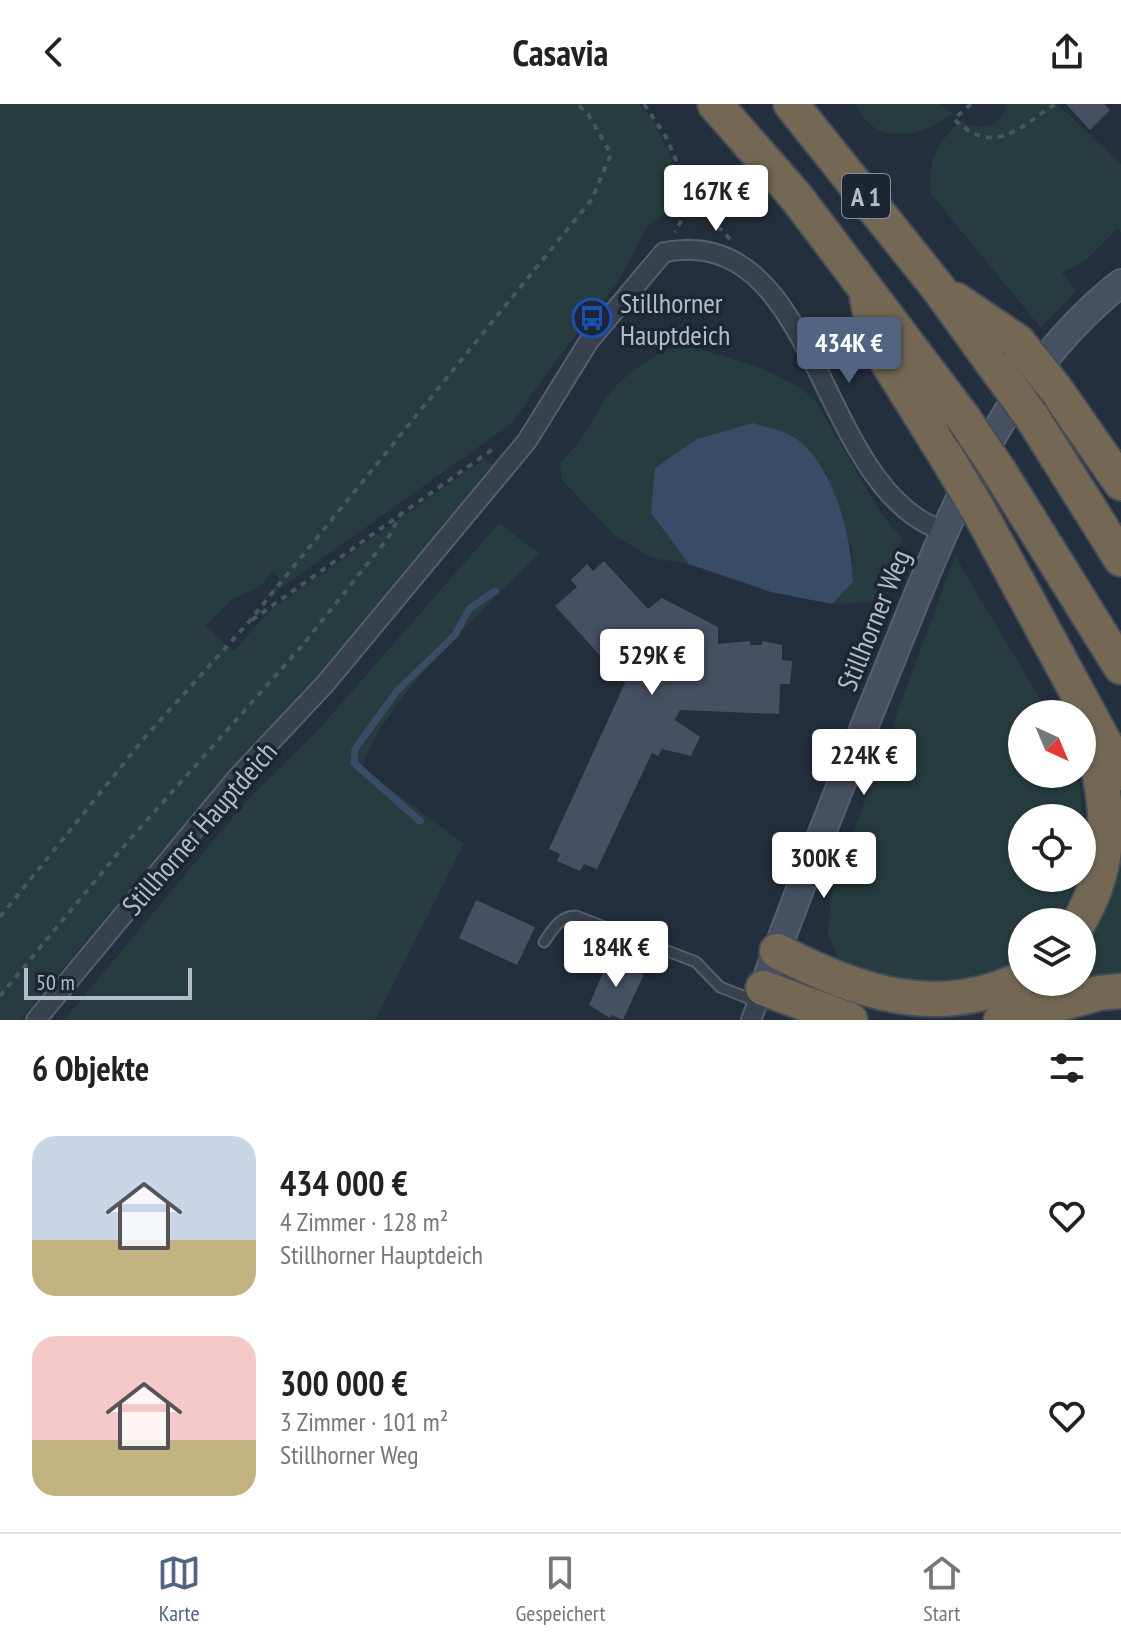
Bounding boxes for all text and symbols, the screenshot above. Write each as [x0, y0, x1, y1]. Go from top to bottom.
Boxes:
text: Casavia [513, 29, 608, 76]
icon: back [32, 30, 76, 74]
icon: share [1045, 30, 1089, 74]
pin: 167K € [651, 165, 781, 233]
text: 167K € [682, 174, 750, 207]
road number: A 1 [842, 174, 890, 218]
place label: Stillhorner Hauptdeich [620, 284, 730, 353]
bus stop icon: Stillhorner Hauptdeich [571, 297, 613, 339]
pin: 434K € [784, 317, 914, 385]
text: 434K € [815, 326, 883, 359]
street label: Stillhorner Weg [828, 544, 918, 696]
pin: 529K € [587, 629, 717, 697]
text: 529K € [618, 638, 686, 671]
north arrow [1008, 700, 1096, 788]
map controls [1008, 700, 1096, 996]
pin: 224K € [799, 729, 929, 797]
street label: Stillhorner Hauptdeich [113, 733, 285, 923]
text: 224K € [830, 738, 898, 771]
button: locate [1008, 804, 1096, 892]
pin: 300K € [759, 832, 889, 900]
text: 300K € [790, 841, 858, 874]
button: layers [1008, 908, 1096, 996]
pin: 184K € [551, 921, 681, 989]
text: 184K € [582, 930, 650, 963]
scale bar [24, 964, 192, 1000]
text: 50 m [36, 968, 75, 996]
text: 6 Objekte [32, 1046, 149, 1090]
icon: filters [1045, 1046, 1089, 1090]
text: 434 000 € [280, 1161, 408, 1205]
icon: home [96, 1168, 192, 1264]
icon: heart [1045, 1194, 1089, 1238]
text: 4 Zimmer · 128 m² [280, 1205, 448, 1238]
text: Stillhorner Hauptdeich [280, 1238, 483, 1271]
text: 300 000 € [280, 1361, 408, 1405]
icon: home [96, 1368, 192, 1464]
icon: heart [1045, 1394, 1089, 1438]
text: 3 Zimmer · 101 m² [280, 1405, 448, 1438]
text: Stillhorner Weg [280, 1438, 419, 1471]
tab: Karte [157, 1551, 201, 1627]
tab: Gespeichert [515, 1551, 605, 1627]
tab: Start [920, 1551, 964, 1627]

